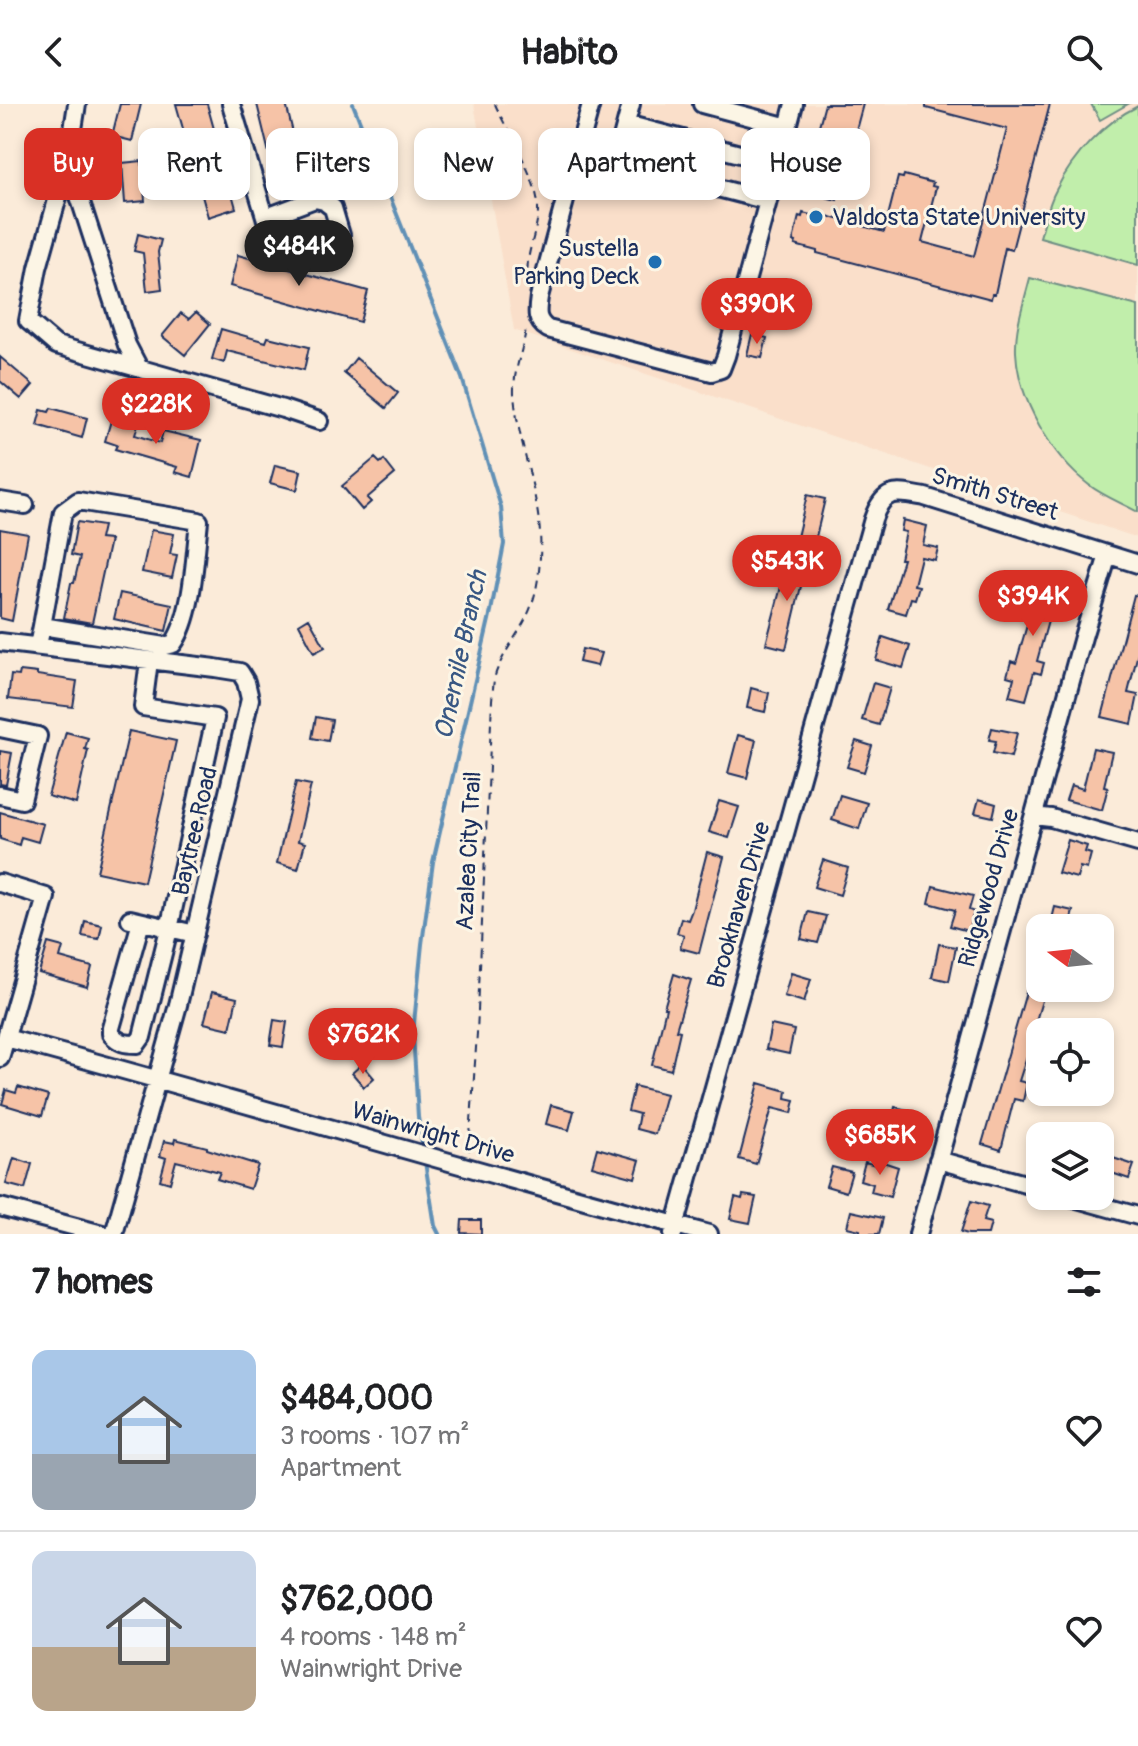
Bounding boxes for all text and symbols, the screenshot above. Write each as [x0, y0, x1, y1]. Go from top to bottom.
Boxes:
icon: back [32, 30, 76, 74]
text: Habito [520, 30, 618, 75]
icon: search [1062, 30, 1106, 74]
chip: Buy [24, 128, 122, 200]
chip: Rent [138, 128, 250, 200]
chip: Filters [266, 128, 398, 200]
chip: New [414, 128, 522, 200]
chip: Apartment [538, 128, 725, 200]
chip: House [741, 128, 870, 200]
place label: Valdosta State University [832, 203, 1086, 232]
marker: Valdosta State University [807, 208, 825, 226]
pin: $484K [243, 220, 355, 288]
text: $484K [262, 230, 336, 262]
place label: Sustella Parking Deck [513, 234, 639, 291]
marker: Sustella Parking Deck [646, 253, 664, 271]
pin: $390K [701, 278, 813, 346]
text: $390K [719, 288, 795, 320]
pin: $228K [100, 378, 212, 446]
text: $228K [120, 388, 192, 420]
street label: Smith Street [928, 461, 1062, 527]
pin: $543K [731, 535, 843, 603]
text: $543K [750, 545, 824, 577]
water label: Onemile Branch [428, 566, 495, 742]
pin: $394K [977, 570, 1089, 638]
text: $394K [997, 580, 1069, 612]
street label: Baytree Road [166, 764, 224, 898]
street label: Azalea City Trail [450, 771, 488, 931]
street label: Ridgewood Drive [952, 805, 1026, 971]
street label: Brookhaven Drive [701, 818, 777, 992]
north arrow [1026, 914, 1114, 1002]
map controls [1026, 914, 1114, 1210]
pin: $762K [307, 1008, 419, 1076]
text: $762K [326, 1018, 400, 1050]
button: locate [1026, 1018, 1114, 1106]
street label: Wainwright Drive [348, 1096, 518, 1170]
pin: $685K [824, 1109, 936, 1177]
text: $685K [844, 1119, 916, 1151]
button: layers [1026, 1122, 1114, 1210]
icon: filters [1062, 1260, 1106, 1304]
text: 7 homes [32, 1261, 153, 1304]
text: $484,000 [280, 1377, 433, 1420]
icon: home [96, 1382, 192, 1478]
icon: heart [1062, 1408, 1106, 1452]
text: 3 rooms · 107 m² [280, 1420, 469, 1452]
text: Apartment [280, 1452, 401, 1484]
text: $762,000 [280, 1578, 434, 1621]
icon: home [96, 1583, 192, 1679]
icon: heart [1062, 1609, 1106, 1653]
text: 4 rooms · 148 m² [280, 1621, 467, 1653]
text: Wainwright Drive [280, 1653, 462, 1685]

